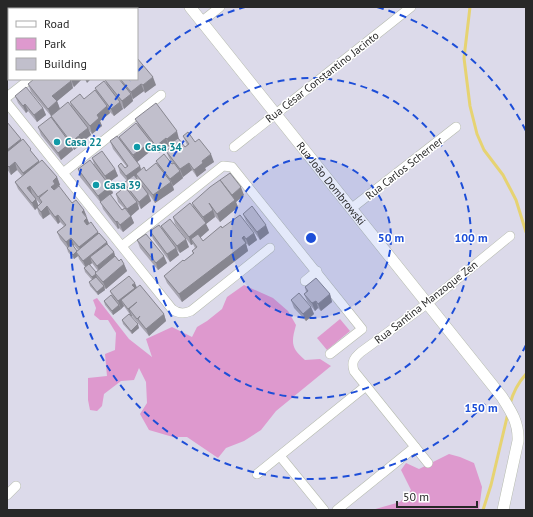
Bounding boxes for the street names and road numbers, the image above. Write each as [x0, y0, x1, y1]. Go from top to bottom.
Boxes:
street label: Rua César Constantino Jacinto [262, 28, 382, 126]
street label: Rua Carlos Scherner [363, 133, 446, 203]
street label: Rua João Dombrowski [294, 139, 369, 228]
street label: Rua Santina Manzoque Zen [372, 257, 480, 347]

